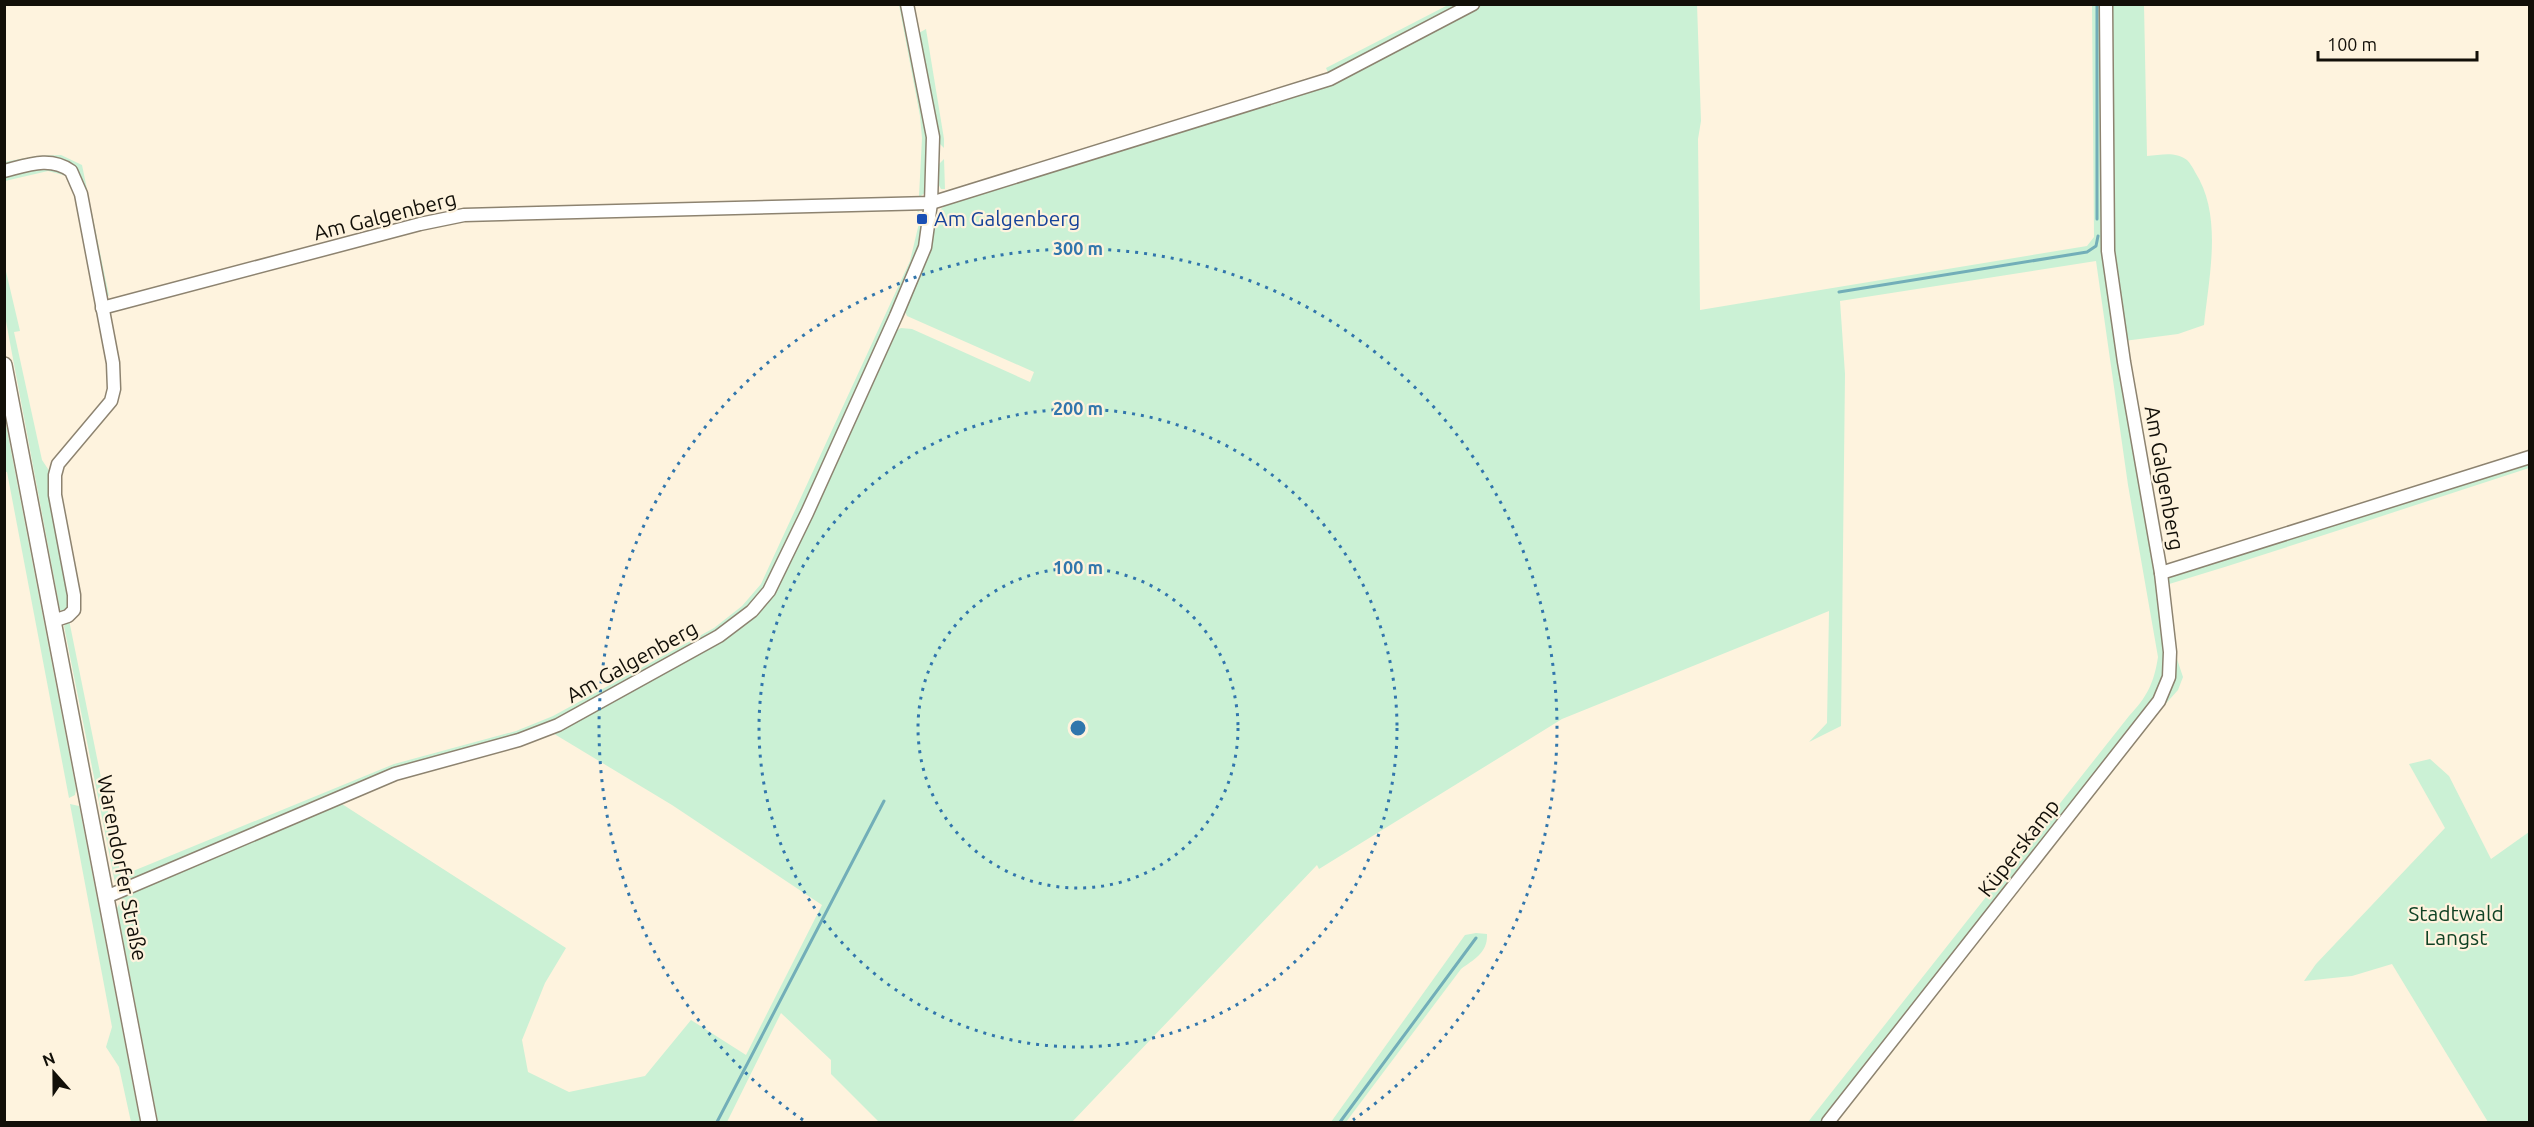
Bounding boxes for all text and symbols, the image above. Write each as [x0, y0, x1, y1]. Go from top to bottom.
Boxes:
scale bar [2318, 24, 2477, 62]
text: 100 m [2327, 34, 2377, 54]
street label: Am Galgenberg [311, 186, 459, 244]
place label: Am Galgenberg [934, 206, 1080, 230]
marker: Am Galgenberg [915, 212, 929, 226]
text: 300 m [1053, 238, 1103, 258]
text: 200 m [1053, 398, 1103, 418]
street label: Am Galgenberg [2140, 404, 2190, 552]
text: 100 m [1053, 557, 1103, 577]
street label: Am Galgenberg [562, 615, 701, 707]
centre of rings [1068, 718, 1088, 738]
street label: Warendorfer Straße [93, 773, 153, 963]
street label: Küperskamp [1973, 794, 2064, 901]
park label: Stadtwald Langst [2408, 901, 2504, 949]
north arrow [24, 1043, 84, 1103]
text: N [40, 1048, 57, 1070]

